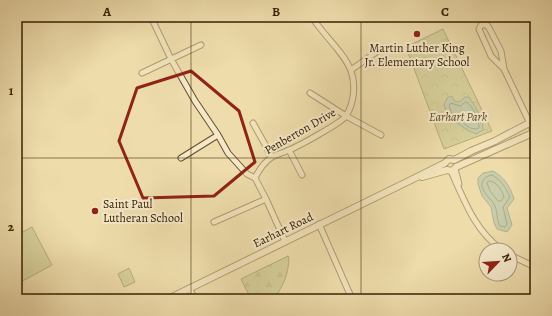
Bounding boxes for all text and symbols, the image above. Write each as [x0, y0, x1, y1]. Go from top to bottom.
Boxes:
text: A [102, 3, 112, 20]
text: B [272, 3, 280, 20]
text: C [441, 3, 449, 20]
marker: Martin Luther King Jr. Elementary School [412, 29, 422, 39]
place label: Martin Luther King Jr. Elementary School [364, 40, 470, 70]
text: 1 [9, 82, 14, 99]
street label: Penberton Drive [261, 104, 339, 158]
park label: Earhart Park [429, 109, 488, 125]
place label: Saint Paul Lutheran School [103, 196, 183, 226]
marker: Saint Paul Lutheran School [90, 206, 100, 216]
street label: Earhart Road [250, 208, 316, 251]
text: 2 [8, 218, 15, 235]
north arrow [478, 242, 518, 282]
text: N [498, 251, 515, 265]

